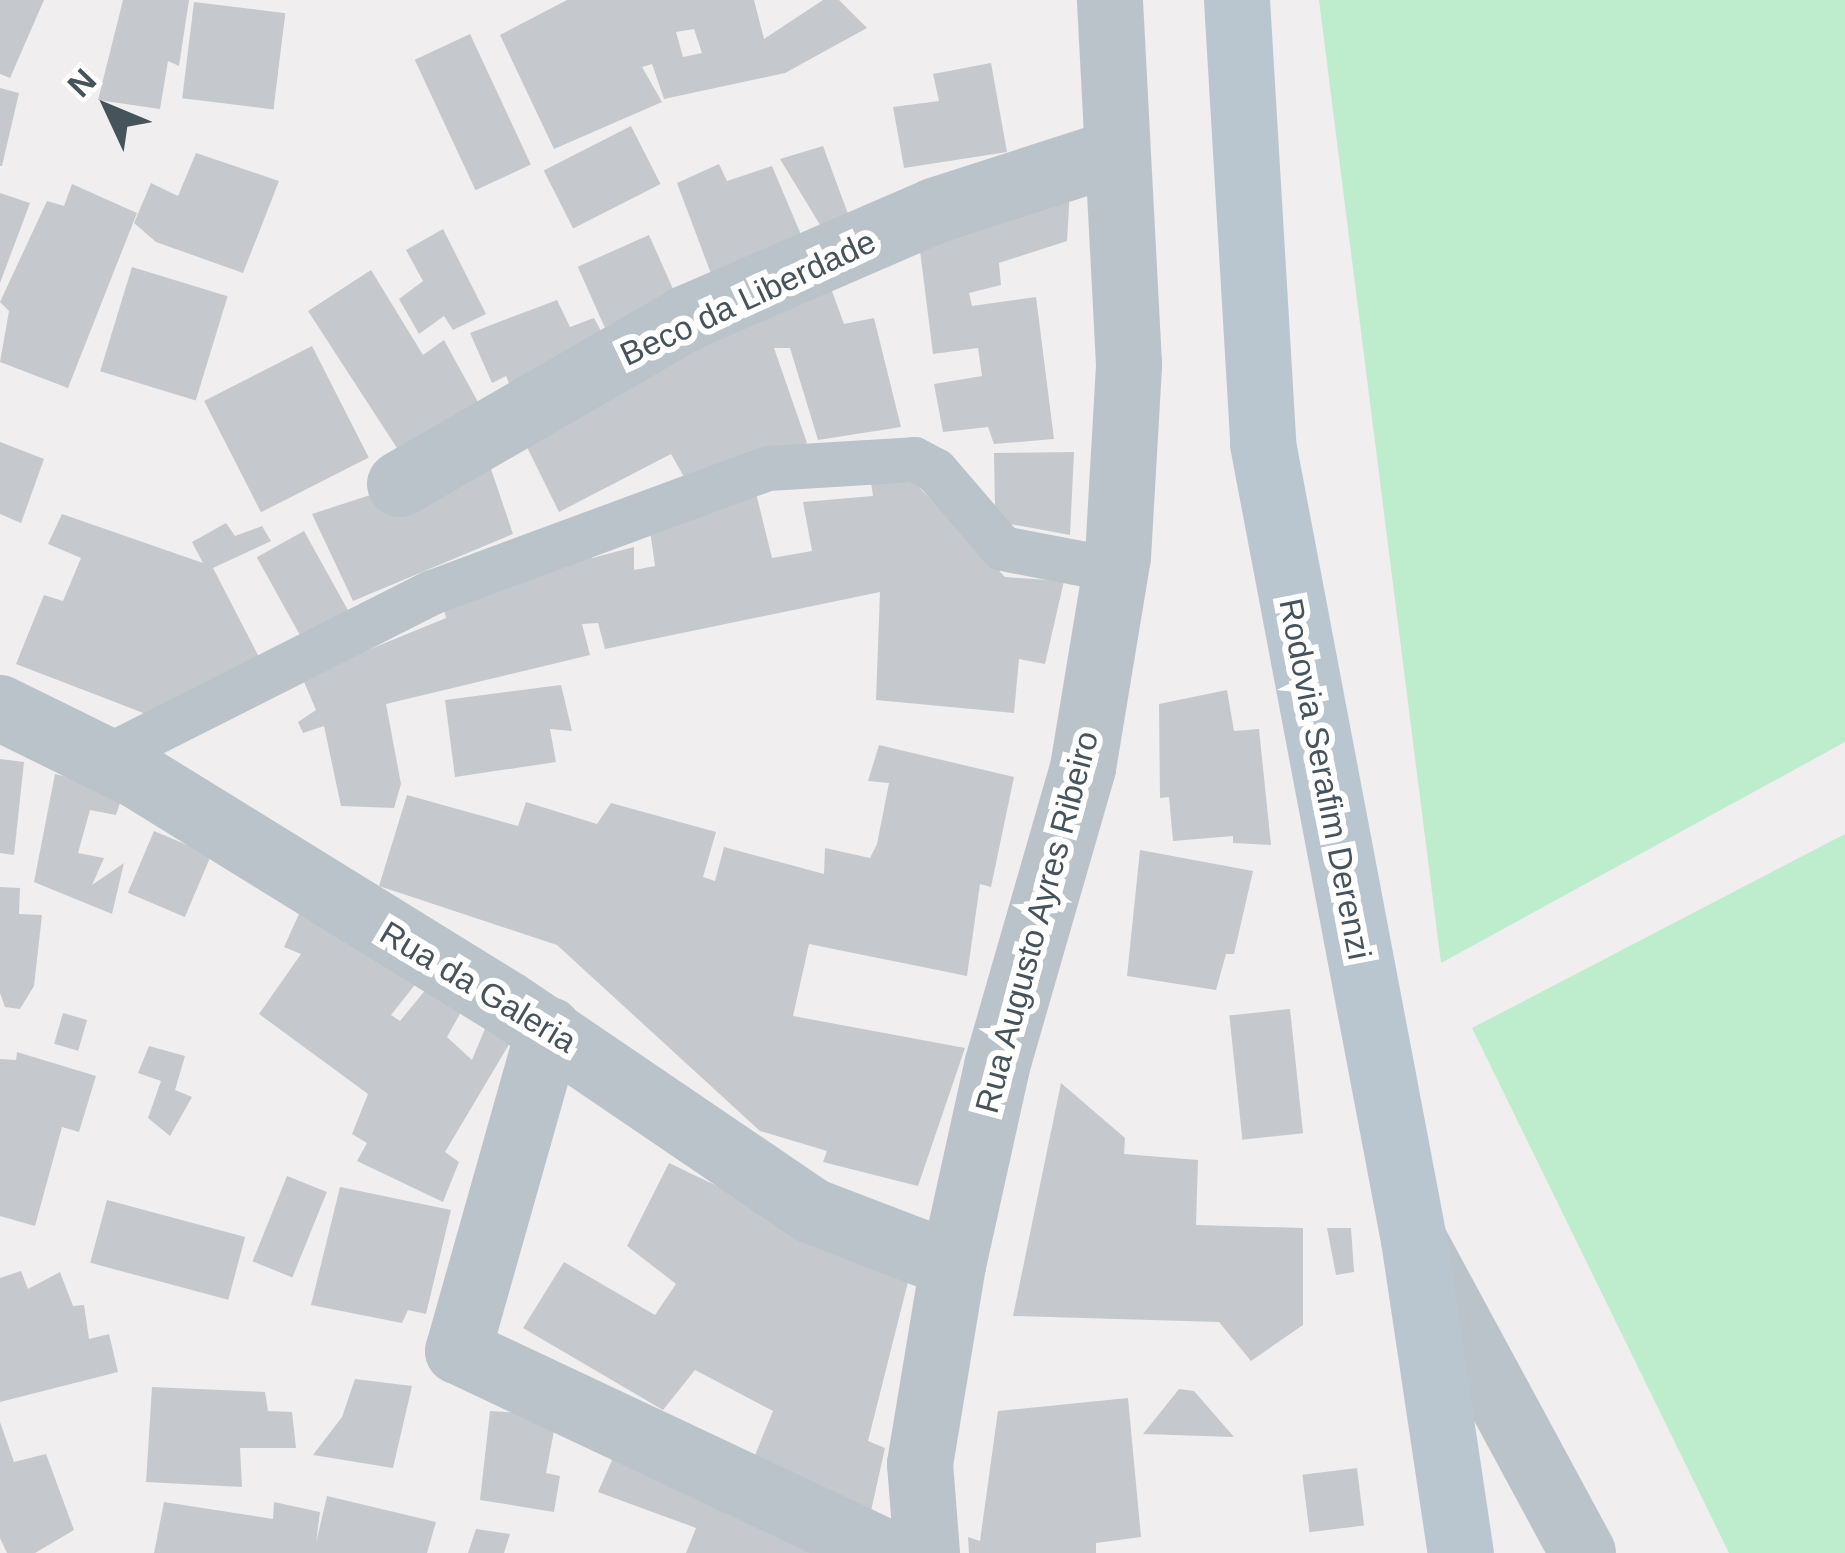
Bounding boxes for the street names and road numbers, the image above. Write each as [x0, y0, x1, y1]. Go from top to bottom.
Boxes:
street label: Beco da Liberdade [614, 222, 882, 374]
street label: Rodovia Serafim Derenzi [1271, 595, 1379, 963]
street label: Rua Augusto Ayres Ribeiro [966, 725, 1108, 1119]
street label: Rua da Galeria [373, 913, 583, 1061]

